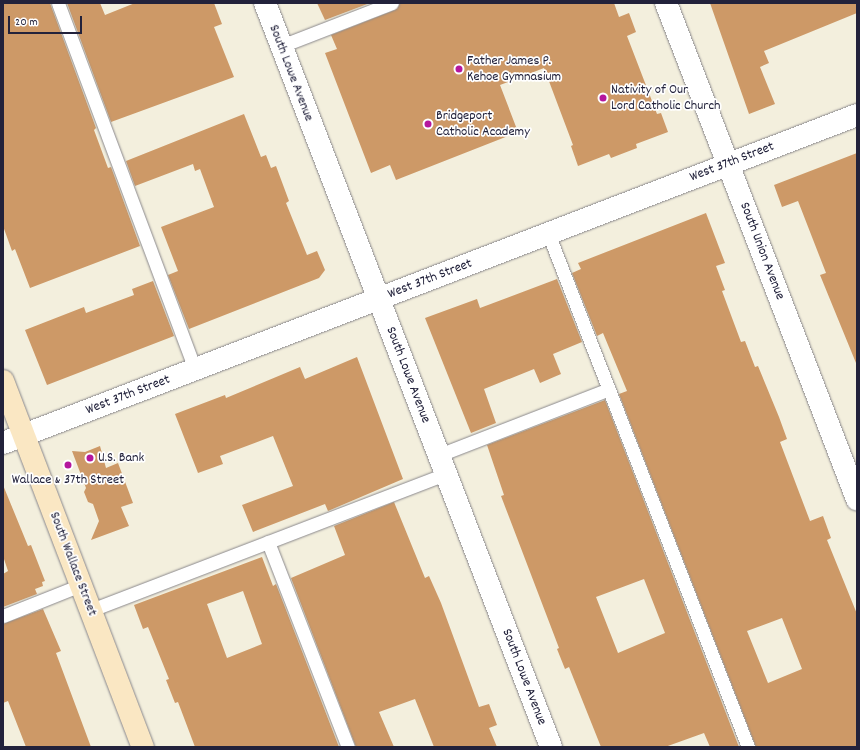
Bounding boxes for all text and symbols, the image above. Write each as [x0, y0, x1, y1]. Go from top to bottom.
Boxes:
scale bar [10, 8, 84, 34]
text: 20 m [15, 14, 38, 31]
street label: South Lowe Avenue [265, 22, 317, 124]
place label: Father James P. Kehoe Gymnasium [467, 53, 561, 86]
marker: Father James P. Kehoe Gymnasium [454, 64, 464, 74]
place label: Nativity of Our Lord Catholic Church [611, 82, 721, 114]
marker: Nativity of Our Lord Catholic Church [598, 93, 608, 103]
place label: Bridgeport Catholic Academy [436, 108, 530, 140]
marker: Bridgeport Catholic Academy [423, 119, 433, 129]
street label: West 37th Street [688, 138, 776, 186]
street label: South Union Avenue [736, 200, 788, 302]
street label: West 37th Street [386, 255, 474, 303]
street label: South Lowe Avenue [382, 324, 434, 426]
street label: West 37th Street [84, 371, 172, 419]
place label: U.S. Bank [98, 450, 144, 466]
marker: U.S. Bank [85, 453, 95, 463]
marker: Wallace & 37th Street [63, 460, 73, 470]
place label: Wallace & 37th Street [12, 472, 124, 488]
street label: South Wallace Street [45, 510, 101, 618]
street label: South Lowe Avenue [498, 626, 550, 728]

